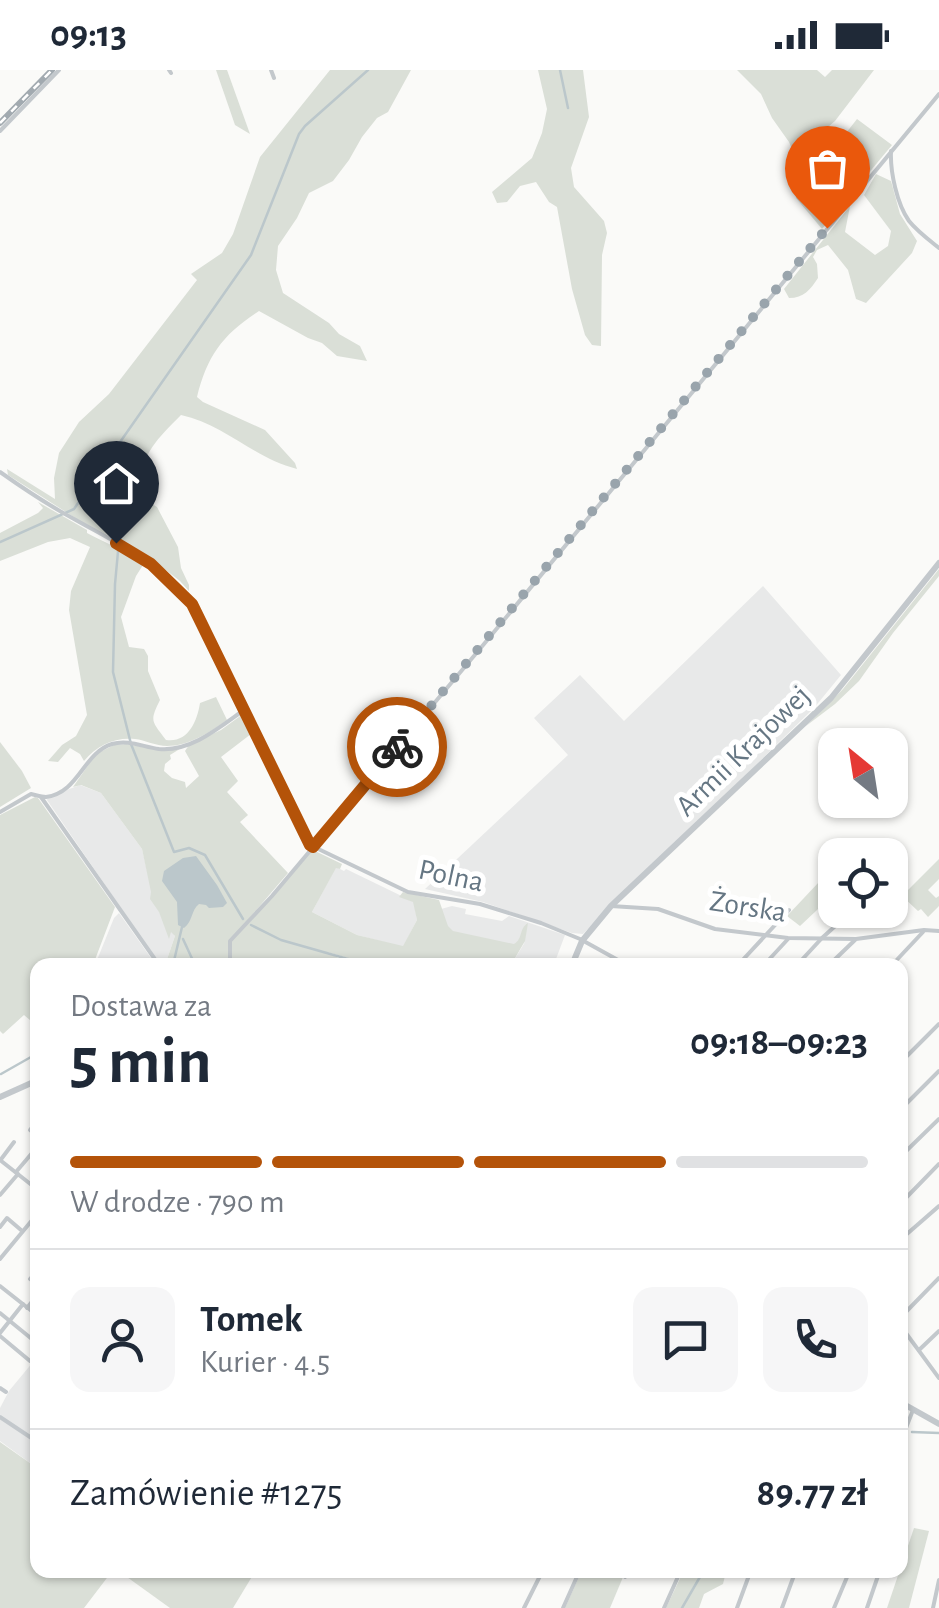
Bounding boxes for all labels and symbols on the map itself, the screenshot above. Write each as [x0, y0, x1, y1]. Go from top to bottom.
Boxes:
pin [785, 126, 870, 229]
pin [74, 441, 159, 544]
street label: Armii Krajowej [670, 680, 816, 822]
courier [347, 697, 447, 797]
north arrow [818, 728, 908, 818]
street label: Polna [416, 854, 486, 898]
street label: Żorska [708, 884, 789, 928]

